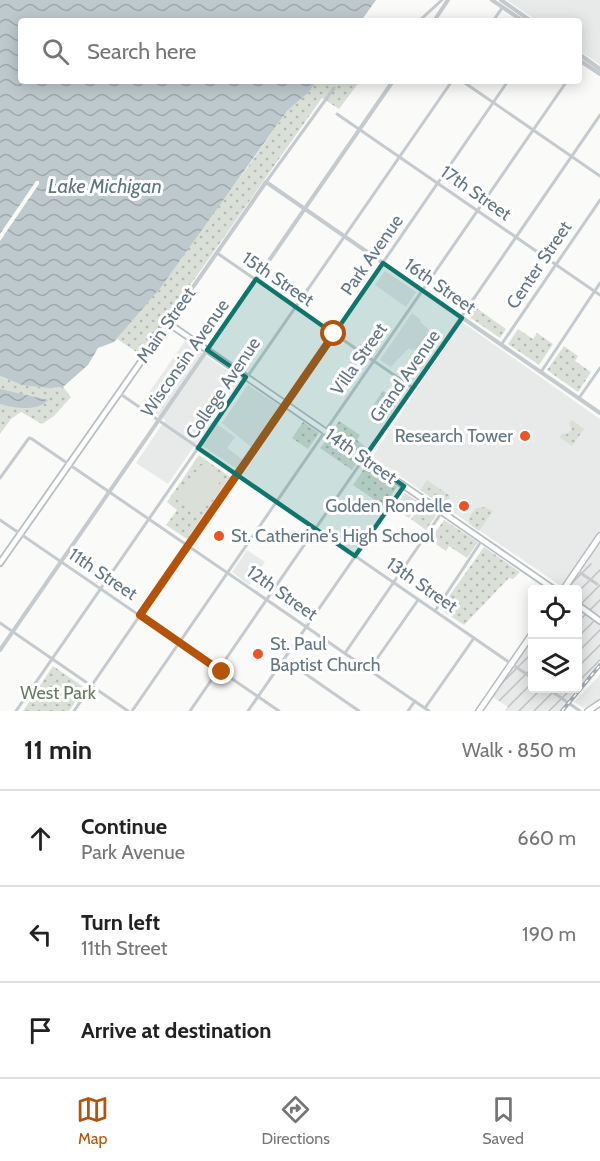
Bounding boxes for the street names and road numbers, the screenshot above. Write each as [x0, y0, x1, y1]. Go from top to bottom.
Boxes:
street label: 17th Street [436, 161, 516, 225]
street label: Park Avenue [336, 210, 408, 300]
street label: Center Street [502, 217, 576, 313]
street label: 15th Street [238, 247, 318, 311]
street label: 16th Street [400, 253, 480, 319]
street label: Main Street [132, 283, 200, 367]
street label: Wisconsin Avenue [136, 295, 234, 421]
street label: Villa Street [326, 319, 392, 399]
street label: Grand Avenue [365, 326, 445, 426]
street label: College Avenue [181, 333, 265, 443]
street label: 14th Street [321, 423, 401, 489]
street label: 11th Street [65, 543, 141, 605]
street label: 13th Street [382, 553, 462, 617]
street label: 12th Street [242, 561, 322, 625]

